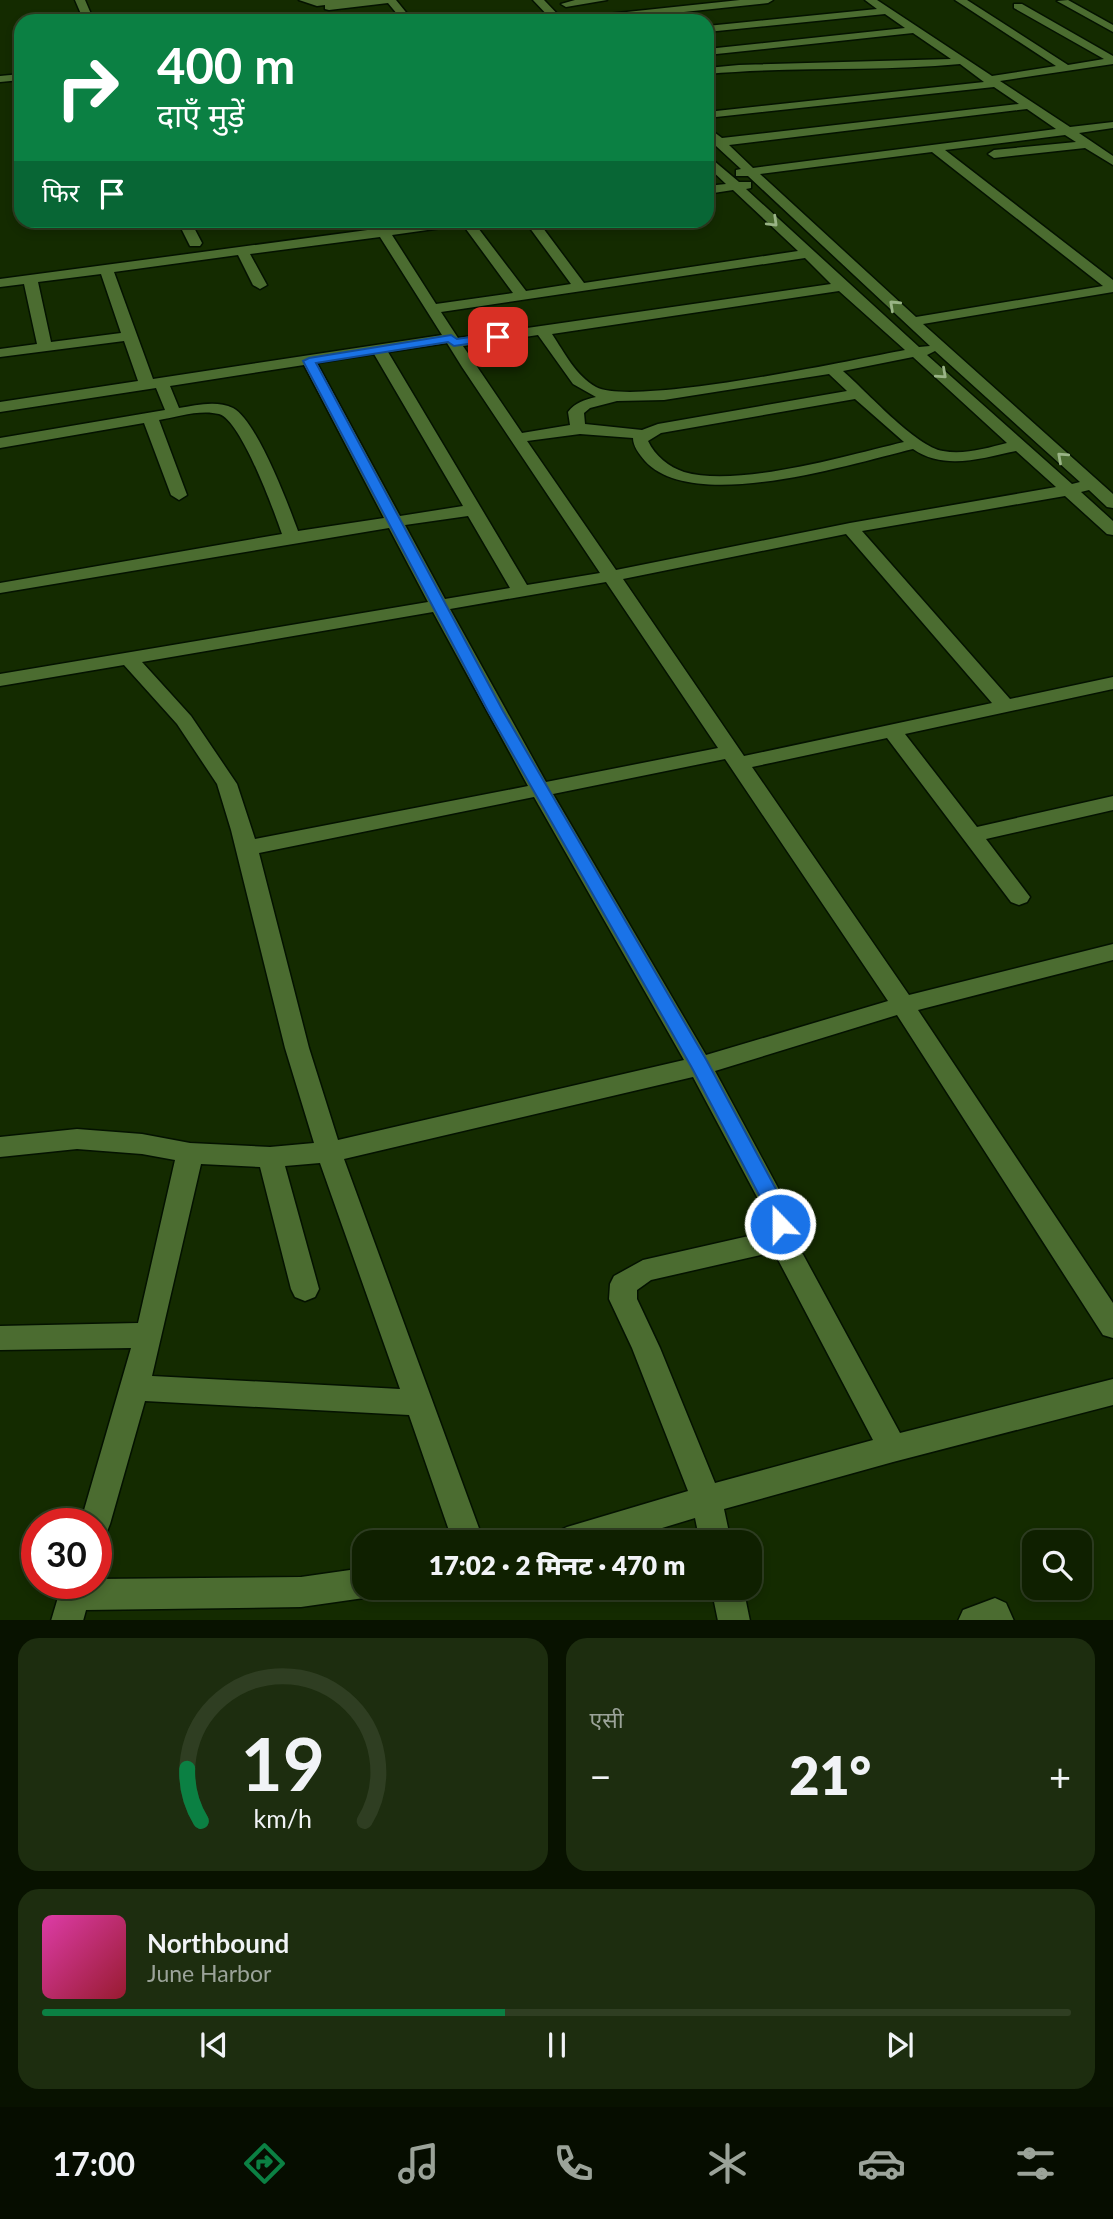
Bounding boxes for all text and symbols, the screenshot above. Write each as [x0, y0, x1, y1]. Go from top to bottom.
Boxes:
text: 400 m [157, 36, 295, 94]
icon: right [42, 42, 133, 133]
text: दाएँ मुड़ें [157, 95, 244, 134]
icon: arrive [93, 175, 131, 213]
text: फिर [42, 176, 79, 208]
one-way arrow [765, 213, 778, 226]
one-way arrow [889, 300, 902, 313]
pin [468, 307, 528, 367]
icon: arrive [479, 318, 517, 356]
one-way arrow [934, 366, 947, 378]
one-way arrow [1058, 453, 1071, 465]
position arrow [743, 1187, 817, 1261]
speed limit sign: 30 [21, 1508, 112, 1599]
map controls [1022, 1530, 1092, 1600]
button: search [1022, 1530, 1092, 1600]
text: 17:02 · 2 मिनट · 470 m [429, 1549, 685, 1581]
text: एसी [590, 1705, 624, 1733]
text: 19 [241, 1719, 325, 1807]
text: 21° [789, 1744, 871, 1806]
text: − [590, 1753, 612, 1799]
text: + [1049, 1753, 1071, 1799]
text: km/h [253, 1802, 312, 1832]
text: Northbound [147, 1927, 289, 1959]
text: June Harbor [147, 1959, 271, 1987]
icon: previous [195, 2026, 233, 2064]
icon: pause [538, 2026, 576, 2064]
icon: next [881, 2026, 919, 2064]
icon: directions [240, 2139, 289, 2188]
icon: music [394, 2139, 443, 2188]
icon: phone [549, 2139, 598, 2188]
icon: climate [703, 2139, 752, 2188]
icon: car [857, 2139, 906, 2188]
icon: filters [1011, 2139, 1060, 2188]
text: 17:00 [53, 2144, 135, 2183]

